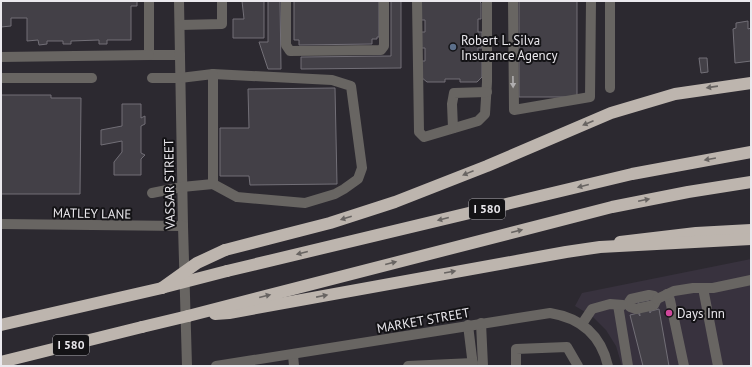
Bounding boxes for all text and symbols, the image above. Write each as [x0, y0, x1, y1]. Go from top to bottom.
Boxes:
place label: Robert L. Silva Insurance Agency [461, 32, 557, 64]
marker: Robert L. Silva Insurance Agency [448, 42, 458, 52]
one-way arrow [510, 76, 517, 88]
one-way arrow [706, 84, 718, 90]
one-way arrow [582, 120, 593, 126]
street label: VASSAR STREET [160, 139, 179, 230]
one-way arrow [704, 156, 716, 162]
one-way arrow [461, 171, 473, 177]
one-way arrow [576, 183, 589, 189]
one-way arrow [637, 197, 650, 203]
road number: I 580 [469, 199, 505, 219]
street label: MATLEY LANE [53, 204, 131, 223]
one-way arrow [340, 215, 352, 221]
one-way arrow [436, 217, 449, 223]
one-way arrow [511, 228, 523, 234]
one-way arrow [296, 250, 308, 256]
one-way arrow [385, 260, 397, 266]
one-way arrow [444, 269, 456, 275]
one-way arrow [259, 292, 272, 298]
one-way arrow [316, 292, 328, 298]
street label: MARKET STREET [375, 304, 471, 337]
place label: Days Inn [677, 305, 725, 322]
marker: Days Inn [664, 308, 674, 318]
road number: I 580 [53, 335, 89, 355]

